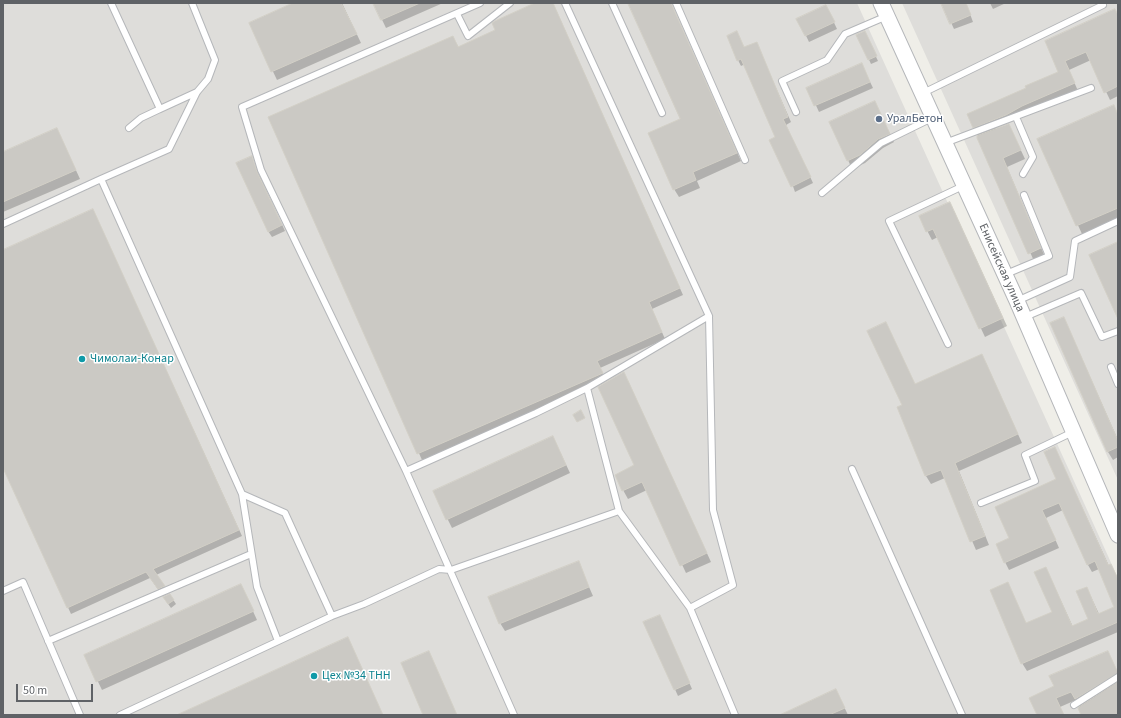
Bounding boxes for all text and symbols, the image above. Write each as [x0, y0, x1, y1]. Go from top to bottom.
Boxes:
place label: УралБетон [887, 112, 943, 126]
marker: УралБетон [874, 114, 884, 124]
street label: Енисейская улица [975, 222, 1027, 314]
place label: Чимолаи-Конар [90, 352, 174, 366]
marker: Чимолаи-Конар [77, 354, 87, 364]
place label: Цех №34 ТНН [322, 669, 391, 683]
marker: Цех №34 ТНН [309, 671, 319, 681]
scale bar [18, 676, 95, 702]
text: 50 m [23, 682, 47, 699]

